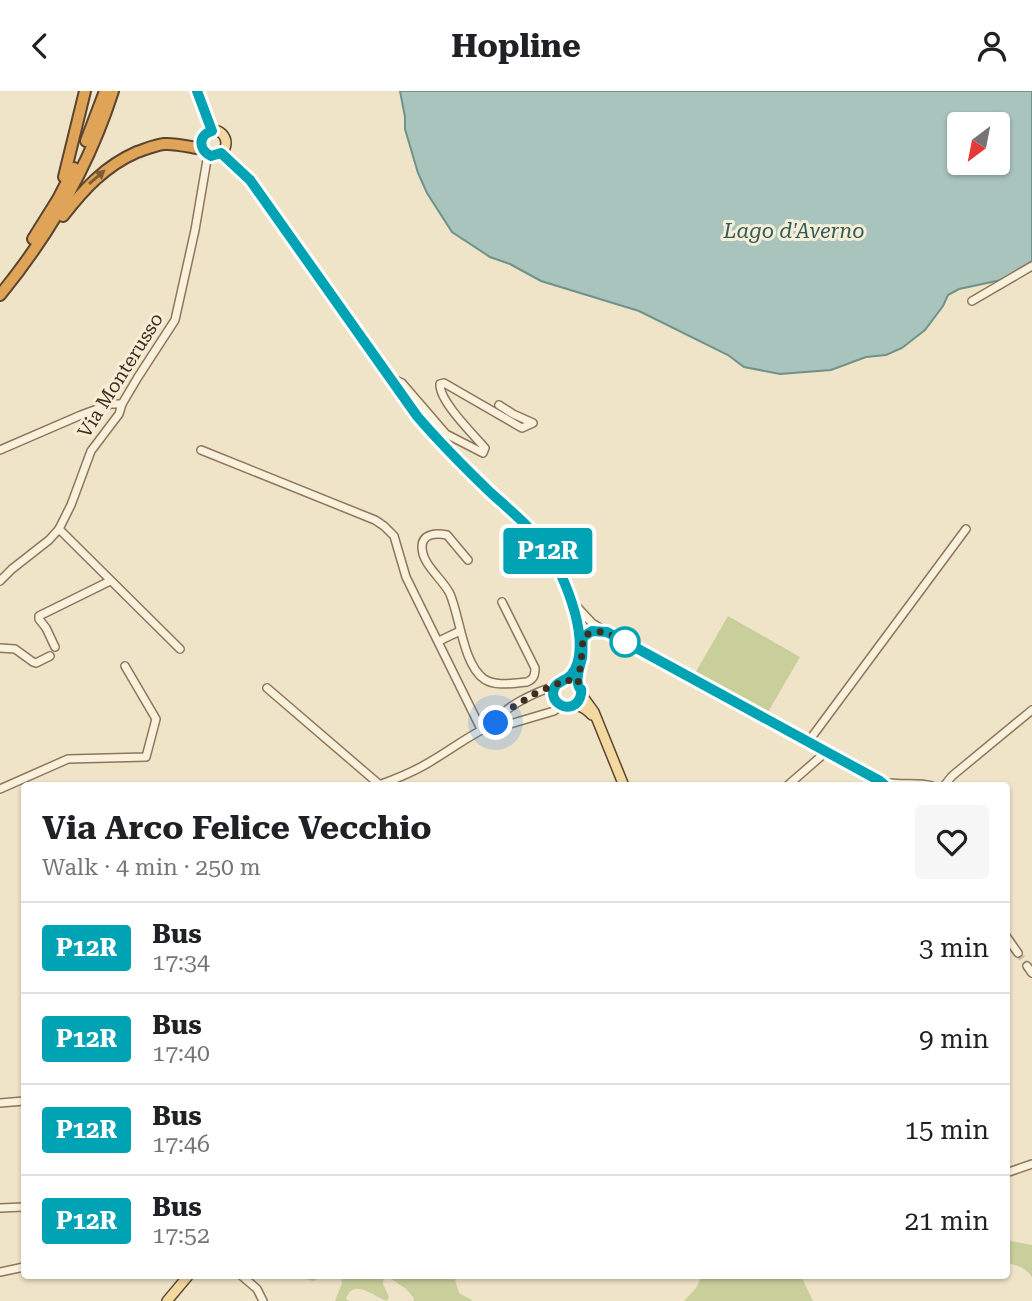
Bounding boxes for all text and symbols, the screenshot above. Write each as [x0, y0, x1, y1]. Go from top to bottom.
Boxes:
icon: back [21, 27, 59, 65]
text: Hopline [451, 27, 581, 65]
icon: person [973, 27, 1011, 65]
north arrow [947, 112, 1010, 175]
map controls [947, 112, 1010, 175]
one-way arrow [88, 170, 106, 185]
water label: Lago d'Averno [722, 219, 865, 243]
street label: Via Monterusso [73, 309, 168, 442]
line badge: P12R [499, 528, 597, 574]
text: P12R [517, 537, 579, 565]
unlabelled marker [610, 627, 640, 657]
your location [478, 705, 513, 740]
button: heart [915, 805, 989, 879]
text: Via Arco Felice Vecchio [42, 808, 432, 847]
text: Walk · 4 min · 250 m [42, 854, 261, 881]
text: Bus [152, 919, 202, 949]
text: 3 min [919, 933, 989, 963]
text: P12R [56, 934, 117, 962]
text: 17:34 [152, 949, 210, 976]
text: Bus [152, 1010, 202, 1040]
text: 9 min [919, 1024, 989, 1054]
text: P12R [56, 1025, 117, 1053]
text: 17:40 [152, 1040, 210, 1067]
text: Bus [152, 1101, 202, 1131]
text: 15 min [905, 1115, 989, 1145]
text: P12R [56, 1116, 117, 1144]
text: 17:46 [152, 1131, 210, 1158]
text: Bus [152, 1192, 202, 1222]
text: 21 min [905, 1206, 989, 1236]
text: P12R [56, 1207, 117, 1235]
text: 17:52 [152, 1222, 210, 1249]

